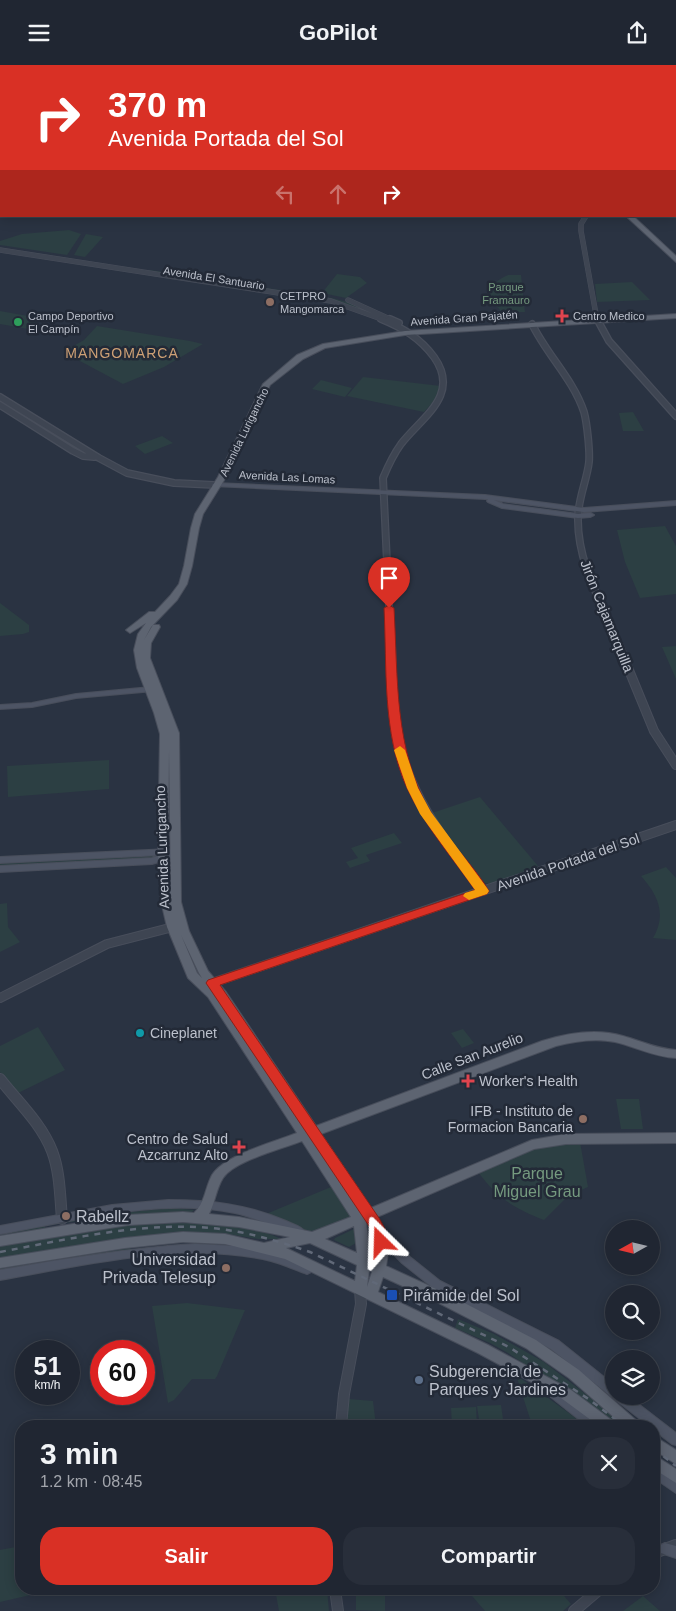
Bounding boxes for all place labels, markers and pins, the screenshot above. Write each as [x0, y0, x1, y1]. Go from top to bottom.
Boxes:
place label: CETPRO Mangomarca [280, 290, 345, 315]
marker: CETPRO Mangomarca [264, 296, 276, 308]
marker: Centro Medico [555, 309, 569, 323]
place label: Campo Deportivo El Campín [28, 310, 114, 335]
place label: Centro Medico [573, 310, 645, 322]
marker: Campo Deportivo El Campín [12, 316, 24, 328]
pin [368, 557, 410, 608]
place label: Cineplanet [150, 1025, 217, 1041]
marker: Cineplanet [134, 1027, 146, 1039]
place label: Worker's Health [479, 1073, 578, 1089]
marker: Worker's Health [461, 1074, 475, 1088]
place label: IFB - Instituto de Formacion Bancaria [448, 1103, 573, 1135]
marker: IFB - Instituto de Formacion Bancaria [577, 1113, 589, 1125]
place label: Centro de Salud Azcarrunz Alto [127, 1131, 228, 1163]
marker: Centro de Salud Azcarrunz Alto [232, 1140, 246, 1154]
place label: Rabellz [76, 1208, 129, 1225]
marker: Rabellz [60, 1210, 72, 1222]
place label: Universidad Privada Telesup [102, 1251, 216, 1286]
marker: Universidad Privada Telesup [220, 1262, 232, 1274]
place label: Pirámide del Sol [403, 1287, 520, 1304]
marker: Pirámide del Sol [385, 1288, 399, 1302]
place label: Subgerencia de Parques y Jardines [429, 1363, 566, 1398]
marker: Subgerencia de Parques y Jardines [413, 1374, 425, 1386]

